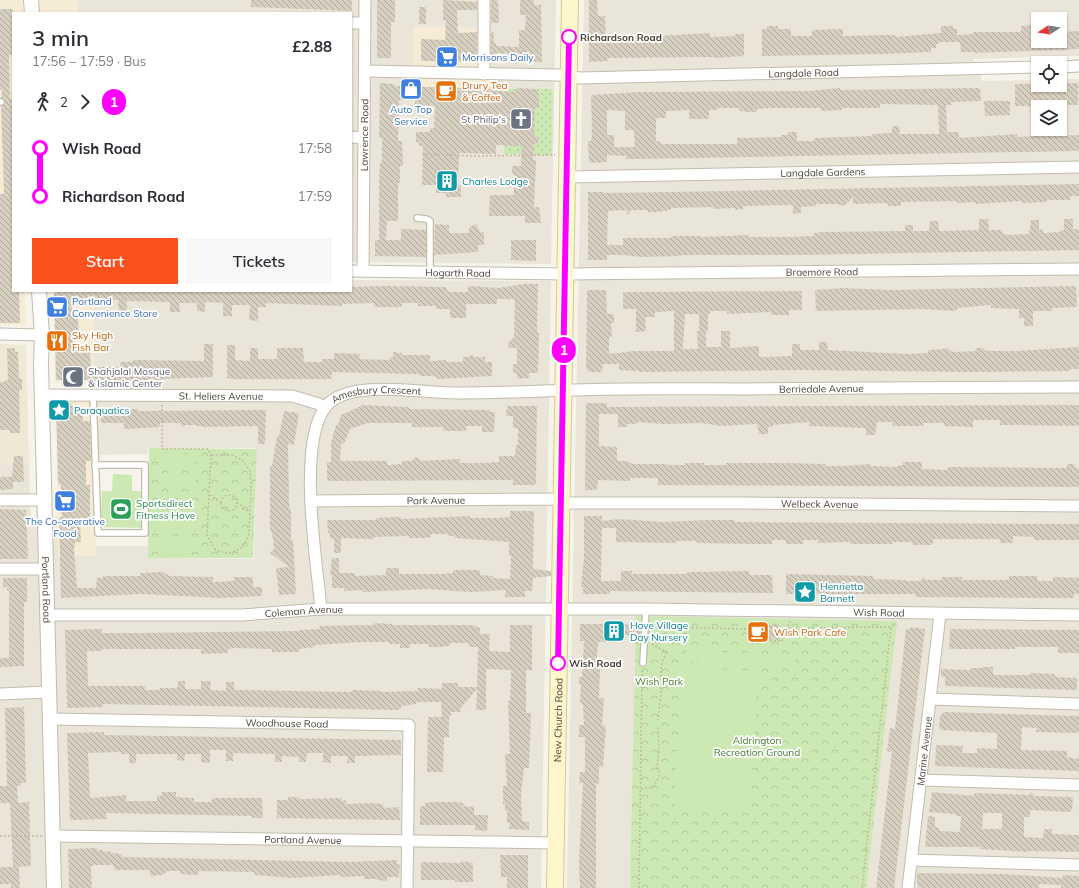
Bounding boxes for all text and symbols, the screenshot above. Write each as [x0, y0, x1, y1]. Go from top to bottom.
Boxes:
north arrow [1031, 12, 1067, 48]
map controls [1031, 12, 1067, 136]
text: 3 min [32, 24, 89, 52]
marker: Richardson Road [561, 29, 577, 45]
place label: Richardson Road [580, 31, 662, 44]
text: £2.88 [292, 37, 332, 56]
supermarket icon: Morrisons Daily [434, 44, 460, 70]
place label: Morrisons Daily [462, 51, 534, 64]
text: 17:56 – 17:59 · Bus [32, 53, 146, 69]
button: locate [1031, 56, 1067, 92]
street label: Langdale Road [768, 65, 839, 80]
shop icon: Auto Top Service [398, 76, 424, 102]
cafe icon: Drury Tea & Coffee [433, 78, 459, 104]
place label: Drury Tea & Coffee [462, 79, 507, 104]
icon: walk [32, 91, 54, 113]
icon: forward [74, 91, 96, 113]
text: 1 [110, 93, 118, 111]
text: 2 [60, 94, 68, 110]
street label: Lawrence Road [357, 99, 371, 171]
button: layers [1031, 100, 1067, 136]
place label: Auto Top Service [390, 103, 432, 128]
church icon: St Philip's [508, 106, 534, 132]
place label: St Philip's [461, 113, 506, 126]
text: Wish Road [62, 139, 141, 158]
text: 17:58 [298, 140, 332, 156]
street label: Langdale Gardens [780, 165, 866, 179]
building icon: Charles Lodge [434, 168, 460, 194]
place label: Charles Lodge [462, 175, 528, 188]
text: Richardson Road [62, 187, 185, 206]
text: 17:59 [298, 188, 332, 204]
button: Start [32, 238, 178, 284]
button: Tickets [186, 238, 332, 284]
street label: Braemore Road [786, 265, 858, 278]
street label: Hogarth Road [425, 266, 491, 279]
supermarket icon: Portland Convenience Store [44, 294, 70, 320]
place label: Portland Convenience Store [72, 295, 158, 320]
restaurant icon: Sky High Fish Bar [44, 328, 70, 354]
place label: Sky High Fish Bar [72, 329, 113, 354]
line badge: 1 [551, 337, 577, 363]
text: 1 [560, 341, 568, 359]
mosque icon: Shahjalal Mosque & Islamic Center [60, 364, 86, 390]
place label: Shahjalal Mosque & Islamic Center [88, 365, 170, 390]
street label: Berriedale Avenue [779, 381, 864, 395]
street label: Amesbury Crescent [329, 383, 422, 406]
street label: St. Heliers Avenue [179, 389, 263, 402]
place icon: Paraquatics [46, 397, 72, 423]
place label: Paraquatics [74, 404, 129, 417]
supermarket icon: The Co-operative Food [52, 488, 78, 514]
street label: Park Avenue [407, 493, 465, 507]
sports icon: Sportsdirect Fitness Hove [108, 496, 134, 522]
place label: Sportsdirect Fitness Hove [136, 497, 195, 522]
street label: Welbeck Avenue [781, 497, 858, 511]
place label: The Co-operative Food [25, 515, 105, 540]
street label: Portland Road [39, 556, 54, 623]
place icon: Henrietta Barnett [792, 579, 818, 605]
place label: Henrietta Barnett [820, 580, 863, 605]
street label: Coleman Avenue [264, 603, 343, 620]
street label: Wish Road [853, 605, 905, 619]
building icon: Hove Village Day Nursery [601, 618, 627, 644]
place label: Hove Village Day Nursery [630, 619, 688, 644]
cafe icon: Wish Park Cafe [745, 619, 771, 645]
place label: Wish Park Cafe [774, 626, 846, 639]
marker: Wish Road [550, 655, 566, 671]
place label: Wish Road [569, 657, 622, 670]
park label: Wish Park [635, 675, 684, 688]
street label: New Church Road [551, 678, 565, 762]
street label: Woodhouse Road [245, 716, 329, 730]
street label: Marine Avenue [914, 716, 934, 786]
park label: Aldrington Recreation Ground [714, 734, 800, 759]
street label: Portland Avenue [264, 832, 342, 847]

